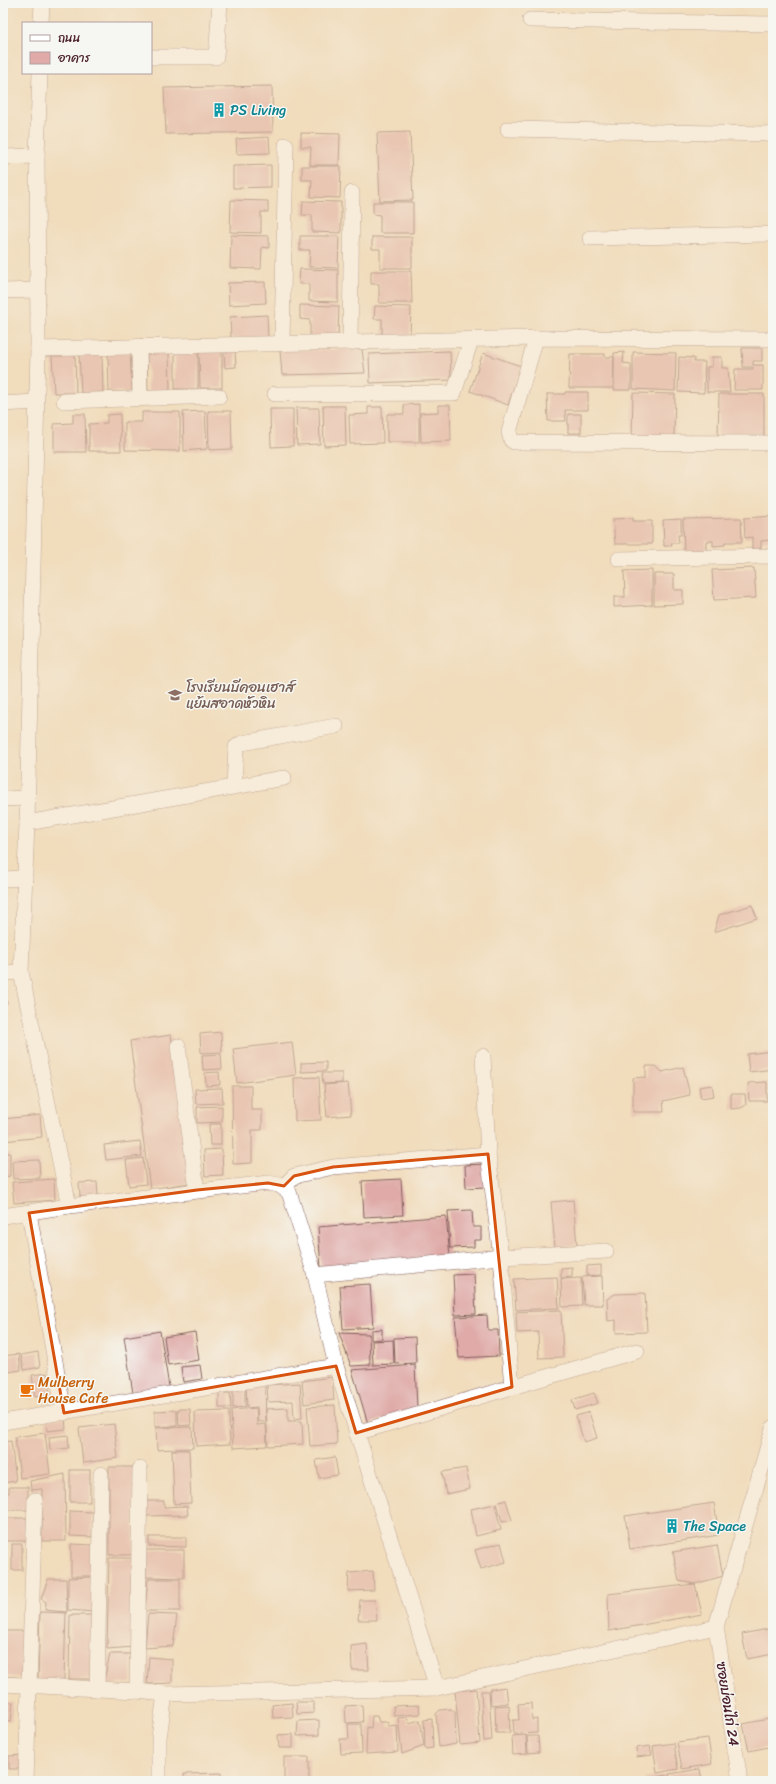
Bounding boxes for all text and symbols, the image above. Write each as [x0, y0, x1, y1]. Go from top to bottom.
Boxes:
legend [22, 22, 152, 74]
text: ถนน [58, 27, 80, 49]
text: อาคาร [57, 47, 91, 69]
place label: PS Living [230, 98, 286, 123]
building icon: PS Living [211, 102, 227, 118]
place label: โรงเรียนบีคอนเฮาส์ แย้มสอาดหัวหิน [186, 675, 297, 716]
school or university icon: โรงเรียนบีคอนเฮาส์ แย้มสอาดหัวหิน [167, 687, 183, 703]
place label: Mulberry House Cafe [38, 1370, 108, 1411]
cafe icon: Mulberry House Cafe [19, 1382, 35, 1398]
place label: The Space [683, 1514, 746, 1539]
building icon: The Space [664, 1518, 680, 1534]
street label: ซอยบ่อนไก่ 24 [709, 1660, 747, 1748]

